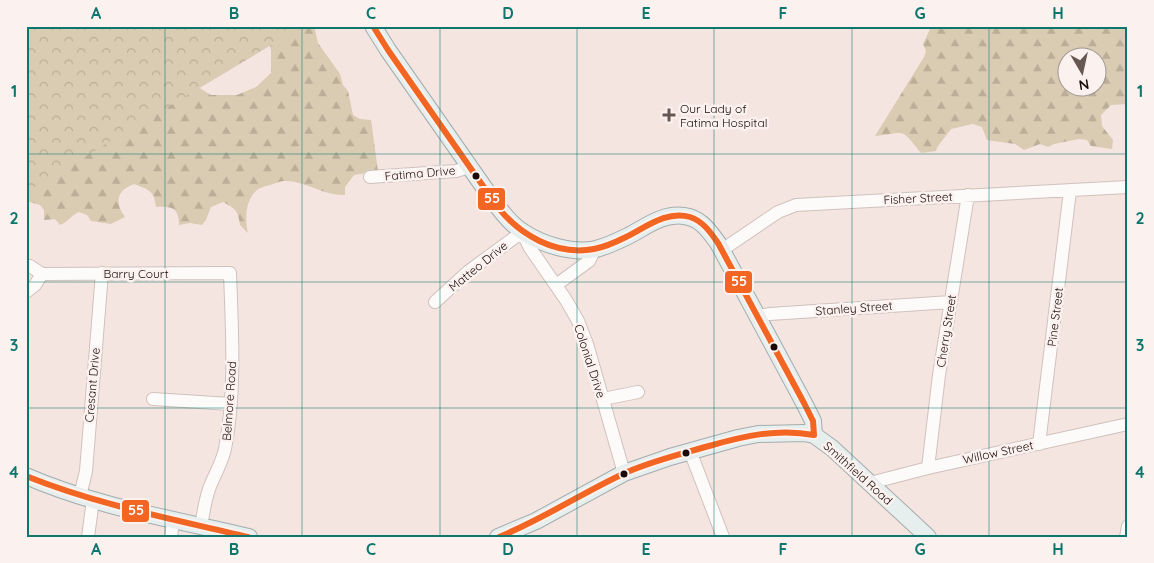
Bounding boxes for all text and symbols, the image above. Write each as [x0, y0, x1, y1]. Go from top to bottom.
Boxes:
text: A [91, 3, 102, 23]
text: B [229, 3, 239, 23]
text: C [366, 3, 376, 23]
text: D [502, 3, 514, 23]
text: E [641, 3, 651, 23]
text: F [779, 3, 788, 23]
text: G [914, 3, 926, 23]
text: H [1052, 3, 1064, 23]
north arrow [1056, 48, 1106, 98]
text: N [1078, 75, 1091, 95]
text: 1 [11, 81, 17, 101]
text: 1 [1137, 81, 1143, 101]
place label: Our Lady of Fatima Hospital [680, 101, 767, 130]
marker: Our Lady of Fatima Hospital [662, 108, 676, 122]
street label: Fatima Drive [384, 162, 456, 184]
unlabelled marker [471, 171, 481, 181]
line badge: 55 [477, 187, 506, 211]
text: 55 [484, 189, 500, 207]
street label: Fisher Street [883, 189, 953, 207]
text: 2 [9, 208, 19, 228]
text: 2 [1135, 208, 1145, 228]
street label: Matteo Drive [446, 238, 511, 294]
street label: Barry Court [103, 266, 169, 281]
line badge: 55 [724, 270, 753, 294]
text: 55 [731, 272, 747, 290]
street label: Pine Street [1044, 287, 1066, 347]
street label: Cherry Street [933, 293, 959, 369]
street label: Stanley Street [815, 298, 893, 318]
street label: Colonial Drive [571, 322, 609, 400]
text: 3 [10, 335, 18, 355]
text: 3 [1136, 335, 1144, 355]
unlabelled marker [769, 342, 779, 352]
street label: Cresant Drive [81, 347, 103, 423]
street label: Belmore Road [219, 361, 239, 441]
street label: Willow Street [961, 437, 1035, 467]
street label: Smithfield Road [820, 438, 896, 508]
unlabelled marker [681, 448, 691, 458]
text: 4 [9, 462, 19, 482]
text: 4 [1135, 462, 1145, 482]
unlabelled marker [619, 469, 629, 479]
line badge: 55 [121, 499, 150, 523]
text: 55 [128, 501, 144, 519]
text: A [91, 539, 102, 559]
text: B [229, 539, 239, 559]
text: C [366, 539, 376, 559]
text: D [502, 539, 514, 559]
text: E [641, 539, 651, 559]
text: F [779, 539, 788, 559]
text: G [914, 539, 926, 559]
text: H [1052, 539, 1064, 559]

